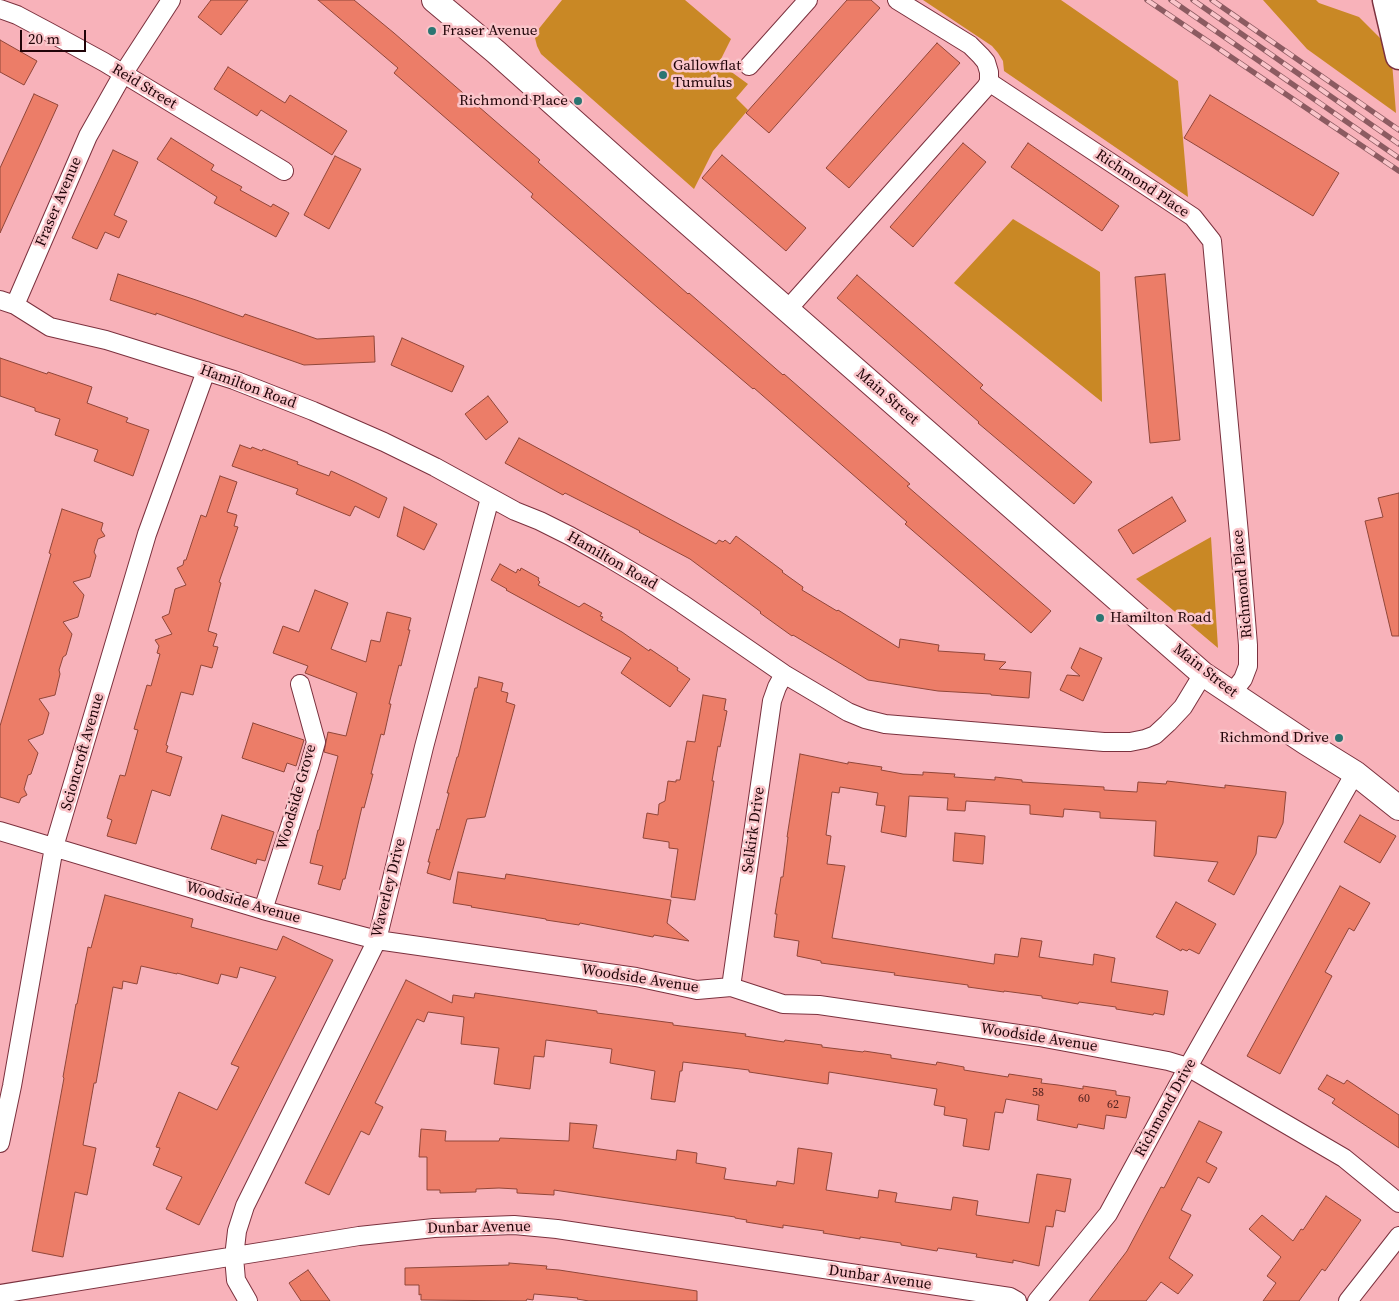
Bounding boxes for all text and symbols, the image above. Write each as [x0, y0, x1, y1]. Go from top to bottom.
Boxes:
scale bar [22, 20, 89, 52]
place label: Fraser Avenue [442, 22, 537, 40]
marker: Fraser Avenue [426, 25, 438, 37]
text: 20 m [28, 28, 60, 49]
place label: Gallowflat Tumulus [673, 57, 741, 92]
street label: Reid Street [108, 61, 180, 113]
marker: Gallowflat Tumulus [657, 69, 669, 81]
place label: Richmond Place [459, 92, 568, 110]
marker: Richmond Place [572, 95, 584, 107]
street label: Richmond Place [1092, 146, 1192, 222]
street label: Fraser Avenue [32, 155, 86, 249]
street label: Hamilton Road [197, 361, 299, 413]
street label: Main Street [852, 365, 922, 429]
street label: Hamilton Road [564, 528, 660, 594]
street label: Richmond Place [1229, 529, 1257, 639]
place label: Hamilton Road [1110, 609, 1211, 627]
marker: Hamilton Road [1094, 612, 1106, 624]
street label: Main Street [1169, 640, 1241, 702]
street label: Scioncroft Avenue [58, 691, 108, 813]
place label: Richmond Drive [1220, 729, 1329, 747]
marker: Richmond Drive [1333, 732, 1345, 744]
street label: Woodside Grove [273, 742, 321, 852]
street label: Selkirk Drive [739, 786, 769, 874]
street label: Waverley Drive [368, 837, 410, 939]
street label: Woodside Avenue [184, 878, 302, 928]
street label: Woodside Avenue [580, 961, 700, 997]
street label: Woodside Avenue [979, 1020, 1099, 1056]
street label: Richmond Drive [1132, 1056, 1200, 1160]
house number: 58 [1032, 1086, 1044, 1100]
house number: 60 [1078, 1092, 1090, 1106]
house number: 62 [1107, 1098, 1119, 1112]
street label: Dunbar Avenue [427, 1218, 531, 1238]
street label: Dunbar Avenue [827, 1262, 933, 1294]

